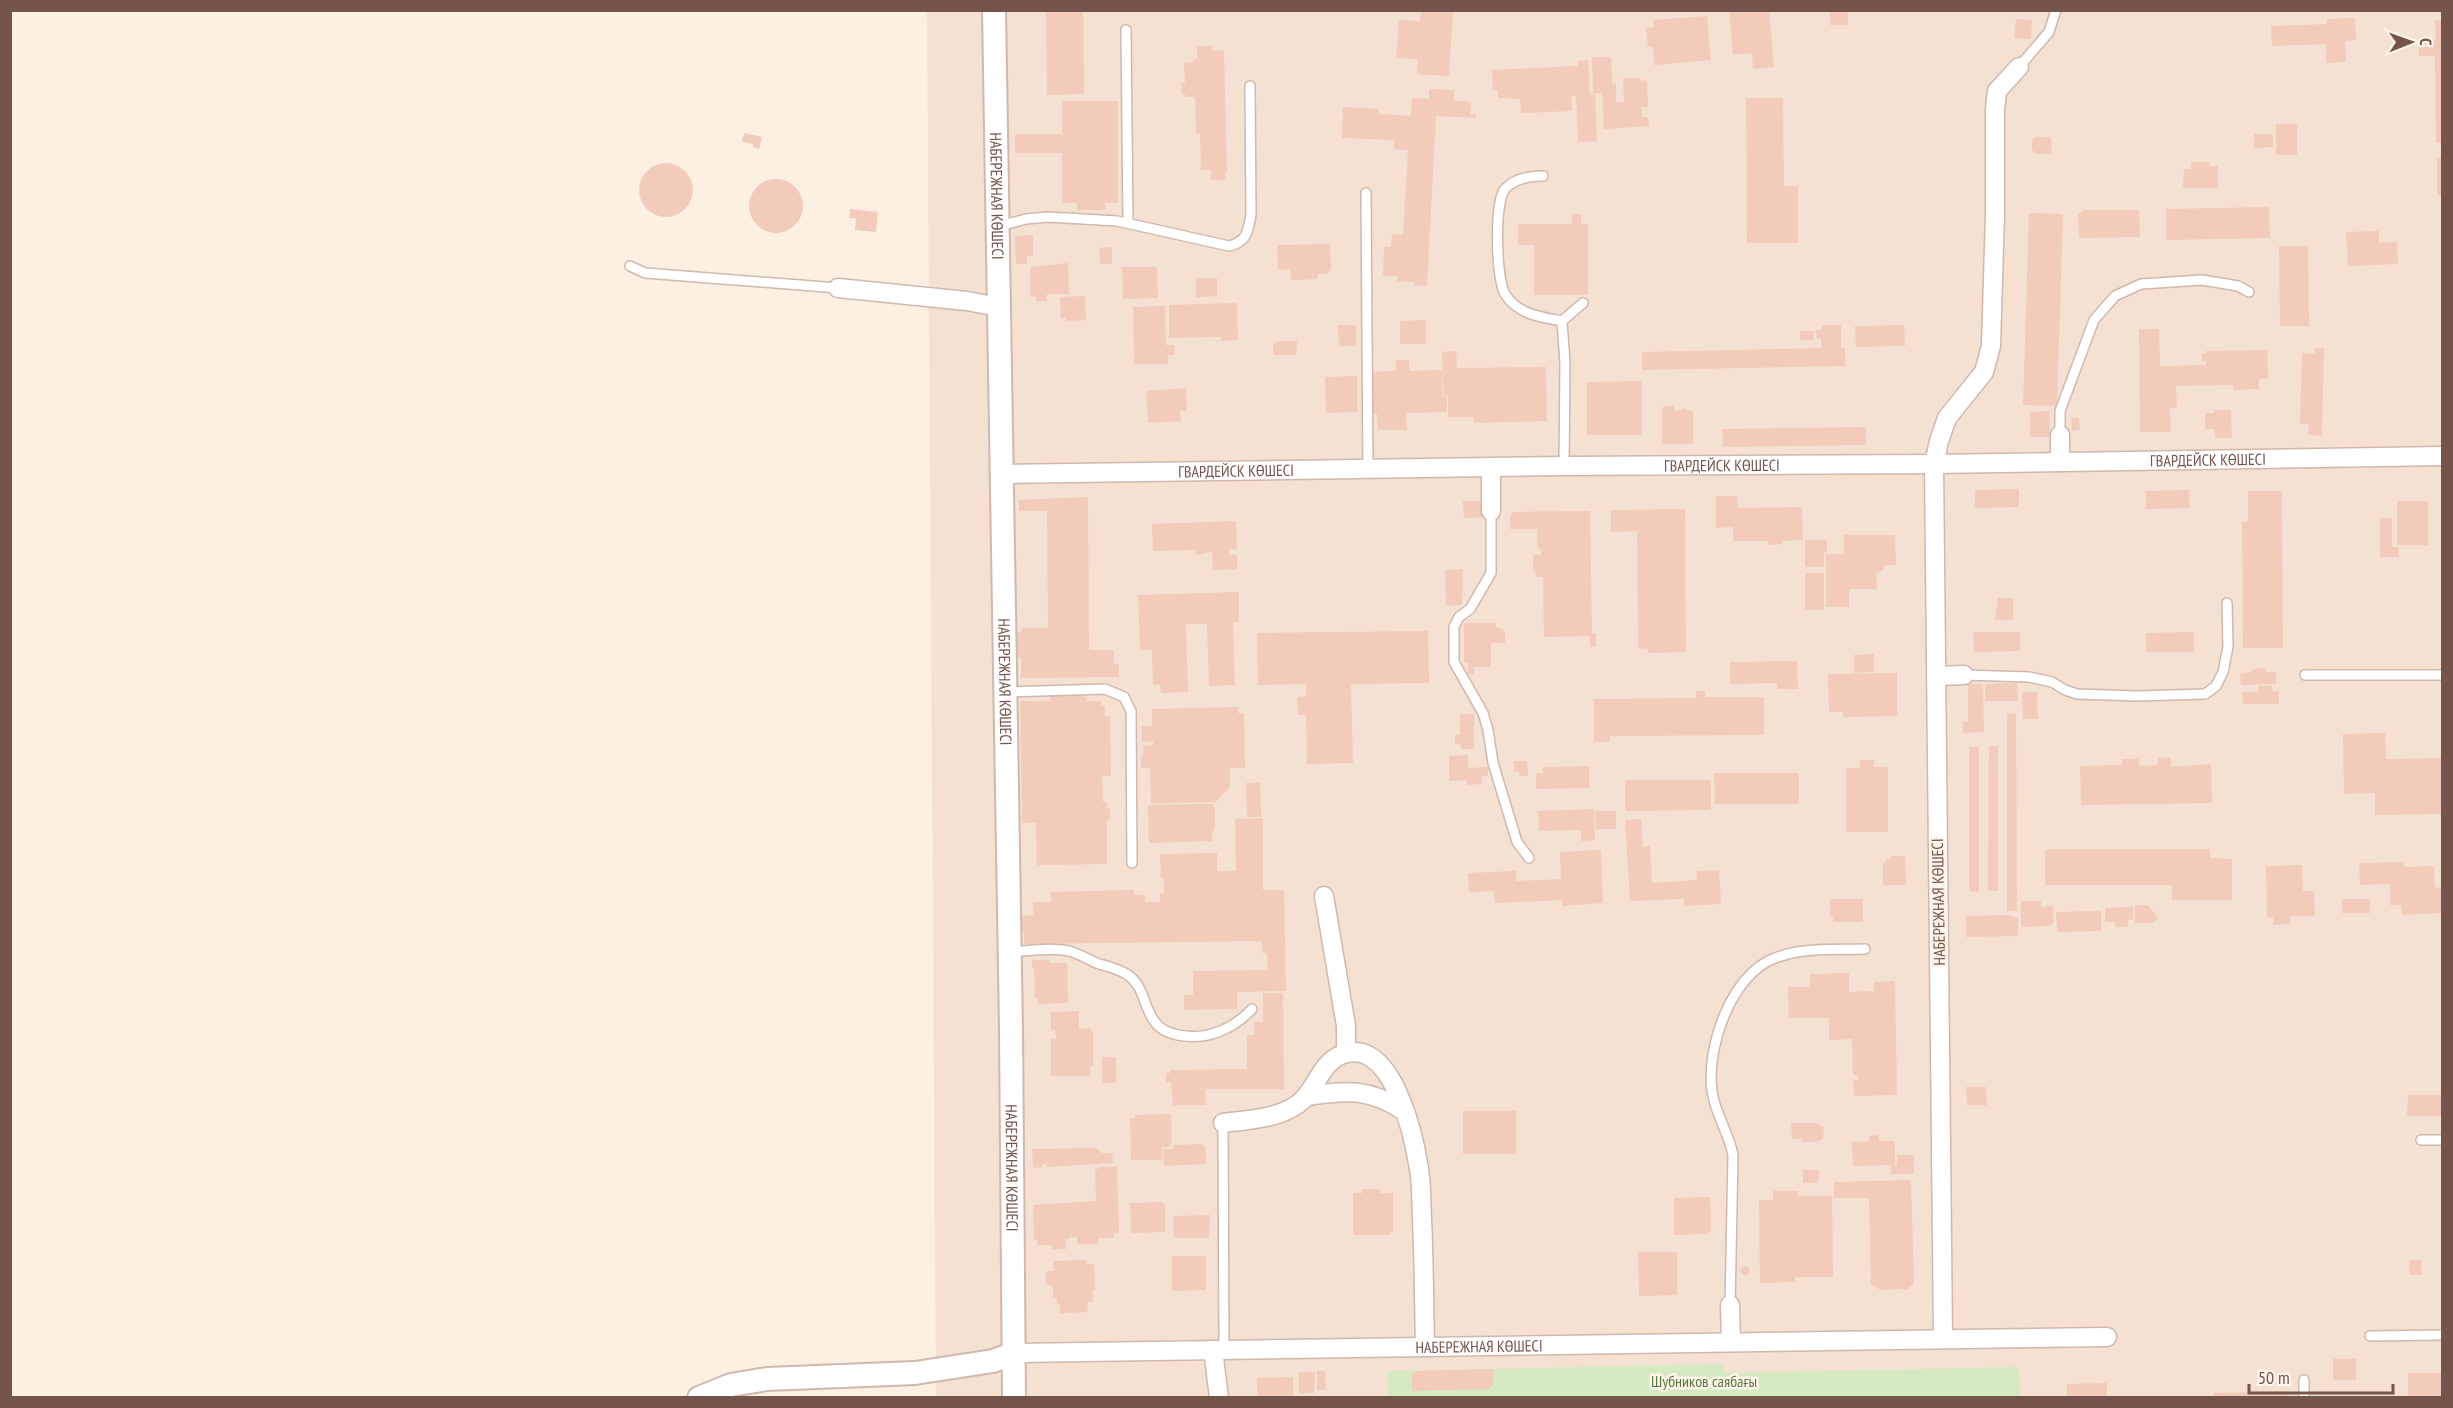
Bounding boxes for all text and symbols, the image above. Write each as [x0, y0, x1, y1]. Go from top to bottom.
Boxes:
north arrow [2381, 12, 2441, 72]
text: С [2416, 38, 2436, 46]
street label: НАБЕРЕЖНАЯ КӨШЕСІ [986, 132, 1008, 260]
street label: ГВАРДЕЙСК КӨШЕСІ [2150, 449, 2266, 471]
street label: ГВАРДЕЙСК КӨШЕСІ [1664, 455, 1780, 475]
street label: ГВАРДЕЙСК КӨШЕСІ [1178, 460, 1294, 481]
street label: НАБЕРЕЖНАЯ КӨШЕСІ [994, 618, 1016, 746]
street label: НАБЕРЕЖНАЯ КӨШЕСІ [1927, 838, 1949, 966]
street label: НАБЕРЕЖНАЯ КӨШЕСІ [1002, 1104, 1023, 1232]
street label: НАБЕРЕЖНАЯ КӨШЕСІ [1415, 1335, 1543, 1357]
scale bar [2249, 1357, 2393, 1395]
text: 50 m [2258, 1366, 2290, 1389]
park label: Шубников саябағы [1651, 1371, 1757, 1391]

